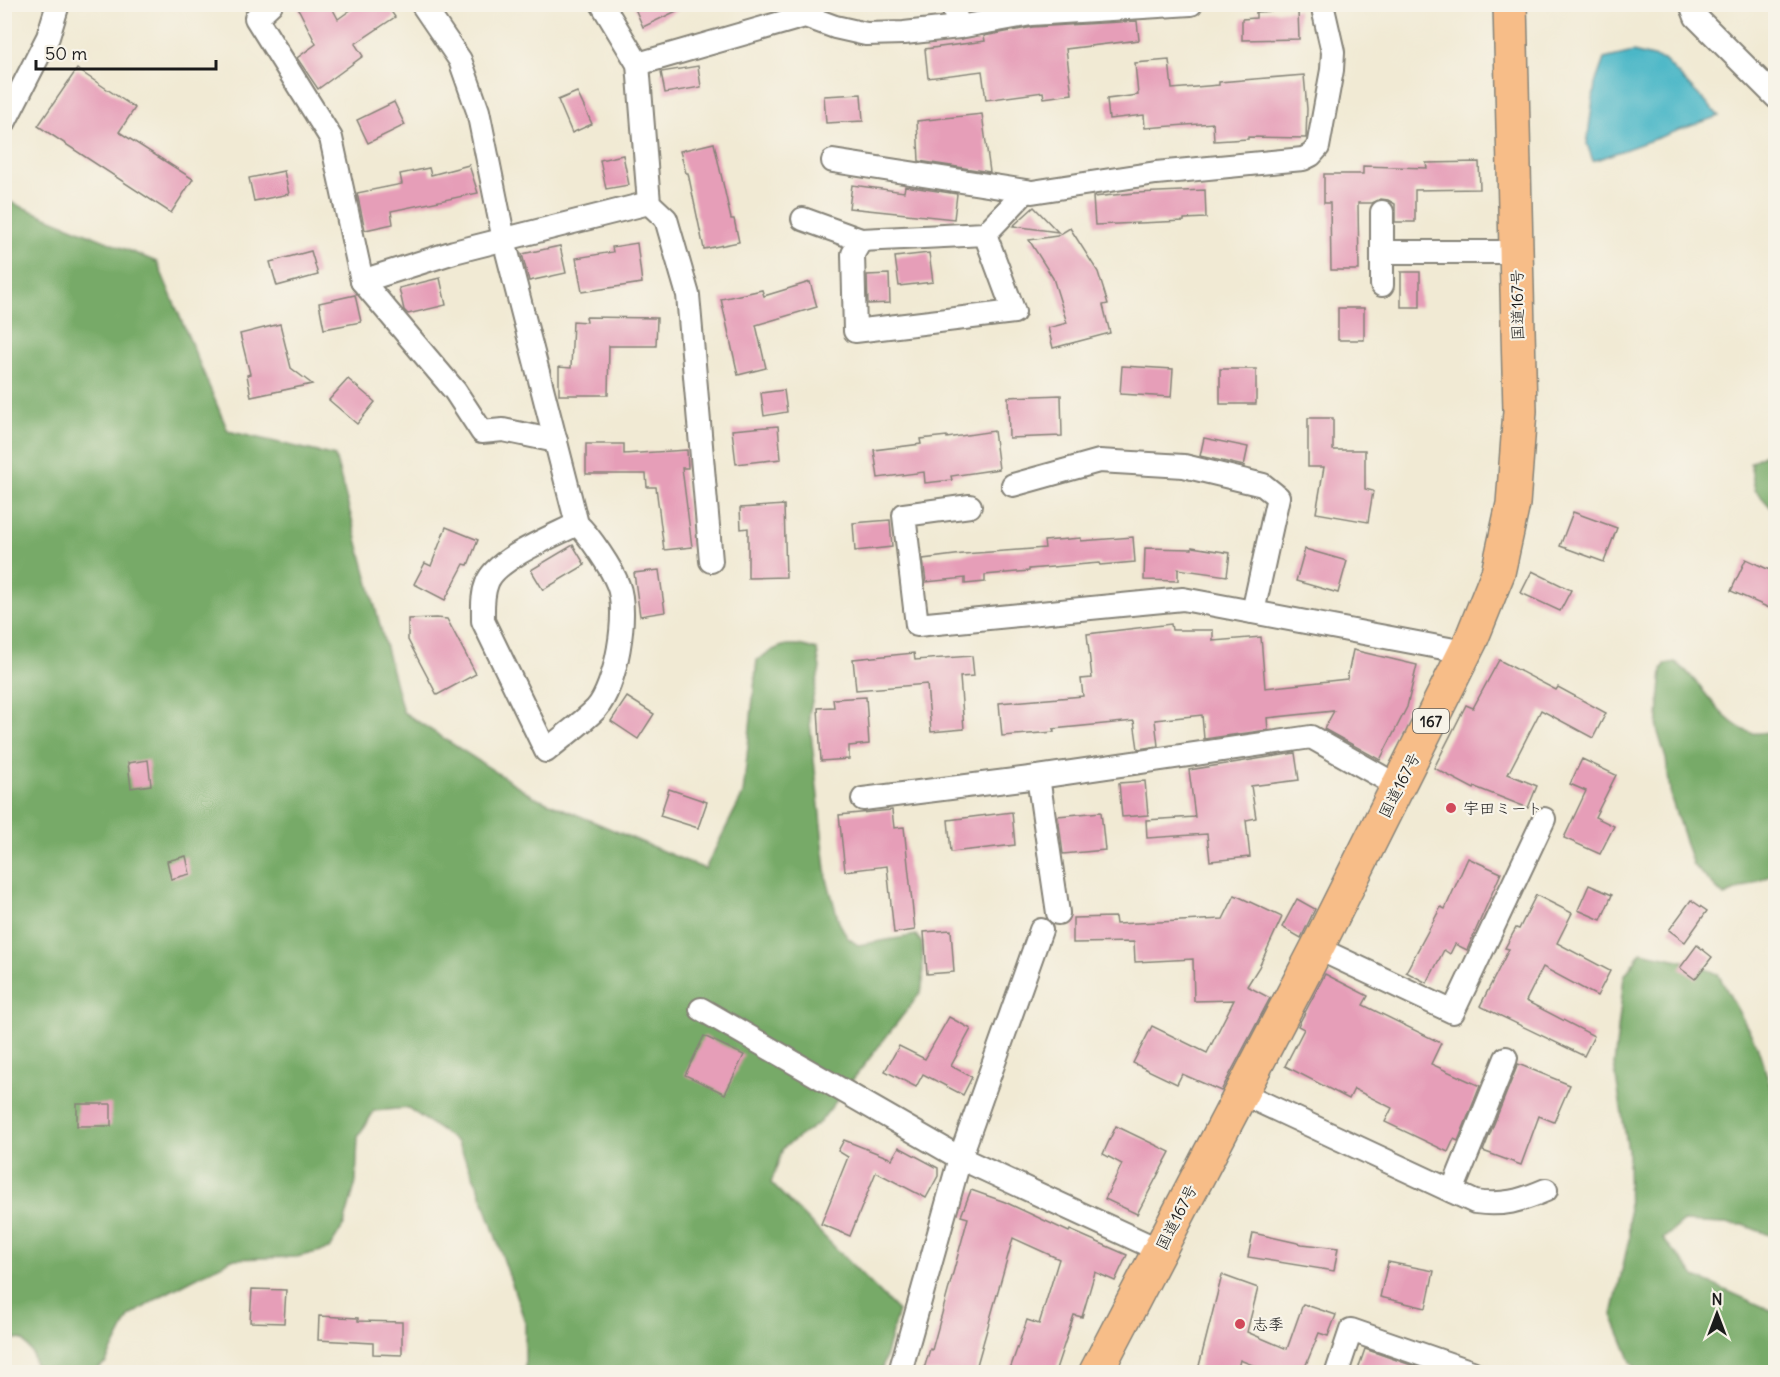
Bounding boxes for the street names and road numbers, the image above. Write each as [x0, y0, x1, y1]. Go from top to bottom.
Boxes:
street label: 国道167号 [1506, 269, 1528, 341]
road number: 167 [1413, 709, 1449, 733]
street label: 国道167号 [1374, 749, 1424, 821]
street label: 国道167号 [1151, 1181, 1201, 1253]

